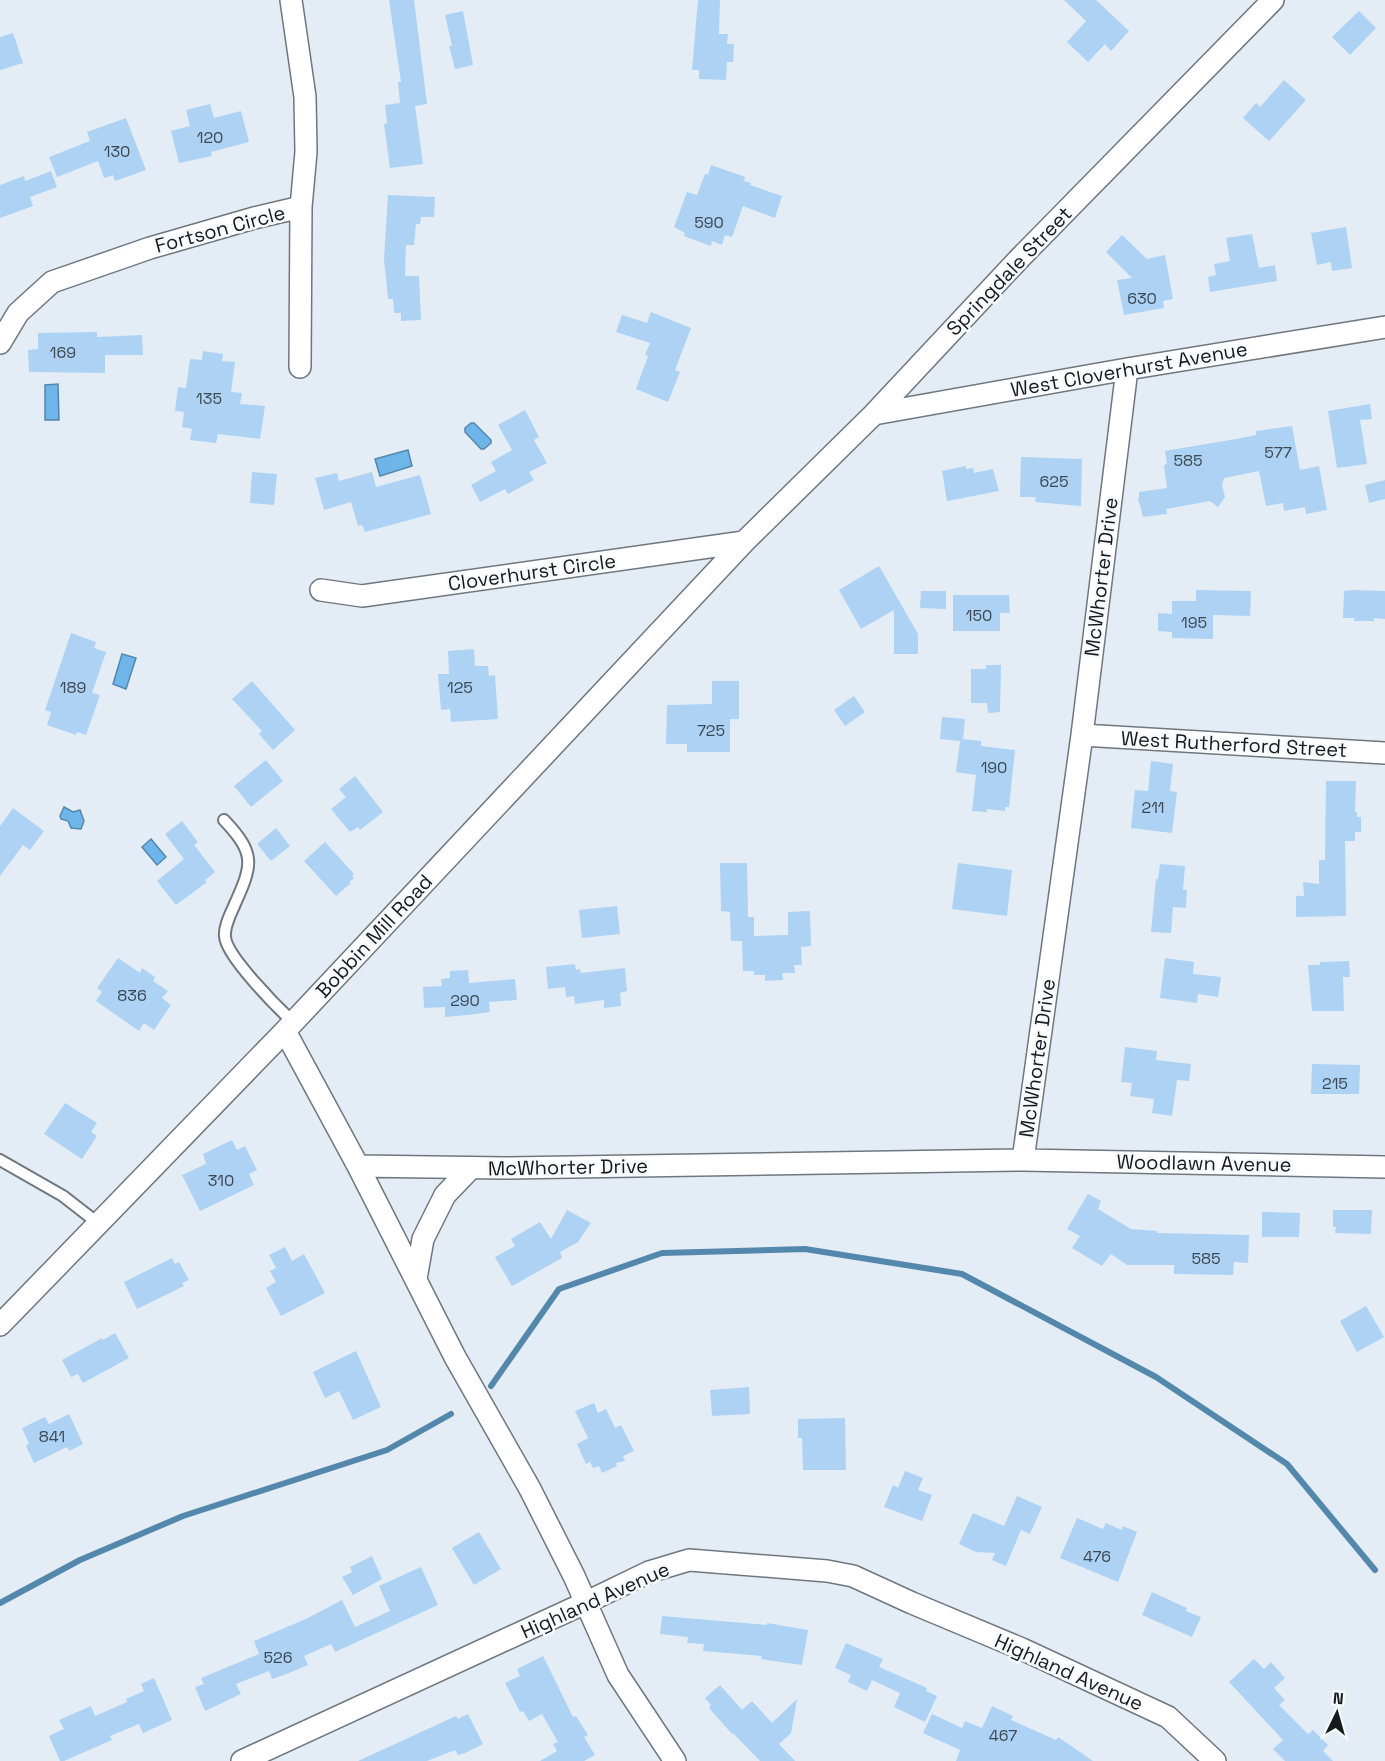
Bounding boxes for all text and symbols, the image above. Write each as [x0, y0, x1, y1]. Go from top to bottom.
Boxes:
house number: 120 [197, 127, 223, 148]
house number: 130 [104, 141, 130, 162]
street label: Fortson Circle [152, 199, 288, 259]
street label: Springdale Street [941, 201, 1077, 341]
house number: 590 [694, 212, 724, 233]
house number: 630 [1127, 288, 1157, 309]
street label: West Cloverhurst Avenue [1009, 335, 1249, 403]
house number: 169 [50, 342, 76, 363]
house number: 135 [196, 388, 222, 409]
house number: 577 [1264, 442, 1292, 463]
house number: 585 [1173, 450, 1203, 471]
house number: 625 [1040, 471, 1068, 492]
street label: McWhorter Drive [1078, 496, 1124, 658]
street label: Cloverhurst Circle [446, 547, 618, 597]
house number: 150 [966, 605, 992, 626]
house number: 195 [1181, 612, 1207, 633]
house number: 189 [60, 677, 86, 698]
house number: 125 [447, 677, 473, 698]
house number: 725 [697, 720, 725, 741]
street label: West Rutherford Street [1120, 725, 1348, 763]
house number: 190 [981, 757, 1007, 778]
house number: 211 [1141, 797, 1165, 818]
street label: Bobbin Mill Road [310, 869, 438, 1003]
street label: McWhorter Drive [1013, 977, 1061, 1139]
house number: 836 [117, 985, 147, 1006]
house number: 290 [450, 990, 480, 1011]
house number: 215 [1322, 1073, 1348, 1094]
street label: Woodlawn Avenue [1116, 1148, 1292, 1178]
street label: McWhorter Drive [488, 1153, 648, 1181]
house number: 310 [208, 1170, 234, 1191]
house number: 585 [1191, 1248, 1221, 1269]
house number: 841 [39, 1426, 65, 1447]
house number: 476 [1083, 1546, 1111, 1567]
street label: Highland Avenue [517, 1556, 673, 1644]
street label: Highland Avenue [991, 1628, 1147, 1716]
house number: 526 [264, 1647, 292, 1668]
north arrow [1307, 1683, 1367, 1743]
text: N [1332, 1688, 1345, 1709]
house number: 467 [989, 1725, 1017, 1746]

